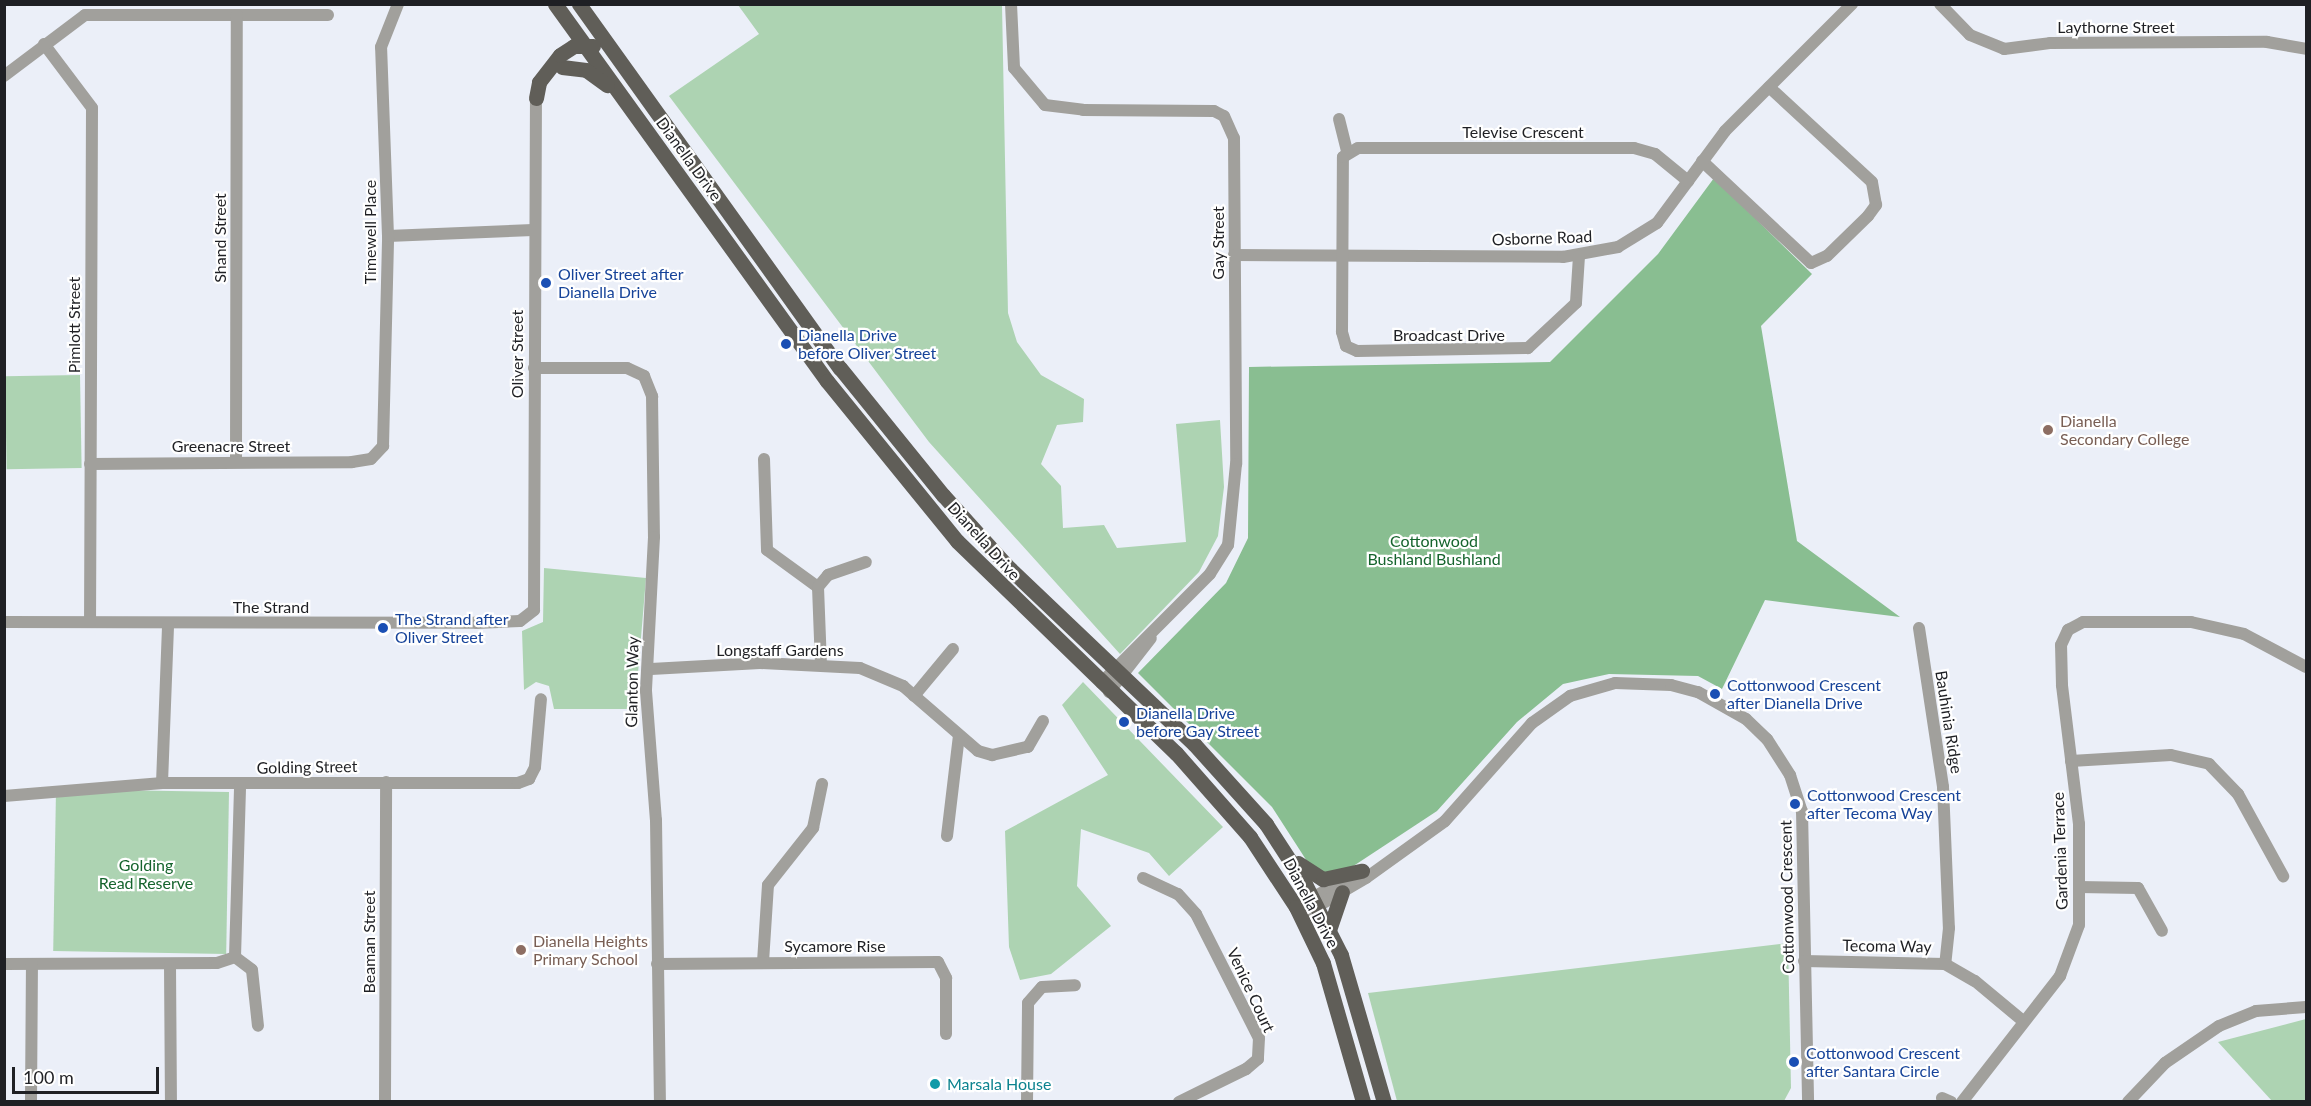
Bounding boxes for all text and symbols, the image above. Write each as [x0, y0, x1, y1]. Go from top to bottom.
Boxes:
street label: Laythorne Street [2057, 17, 2175, 37]
street label: Dianella Drive [652, 113, 726, 205]
street label: Televise Crescent [1462, 122, 1584, 142]
street label: Timewell Place [360, 180, 380, 284]
street label: Shand Street [210, 193, 230, 283]
street label: Gay Street [1208, 206, 1228, 280]
street label: Osborne Road [1491, 227, 1593, 249]
place label: Oliver Street after Dianella Drive [558, 264, 684, 302]
marker: Oliver Street after Dianella Drive [539, 276, 553, 290]
street label: Pimlott Street [64, 277, 84, 373]
street label: Oliver Street [507, 310, 527, 398]
place label: Dianella Drive before Oliver Street [798, 325, 937, 363]
street label: Broadcast Drive [1393, 325, 1505, 345]
marker: Dianella Drive before Oliver Street [779, 337, 793, 351]
place label: Dianella Secondary College [2060, 411, 2190, 449]
marker: Dianella Secondary College [2041, 423, 2055, 437]
street label: Greenacre Street [172, 436, 290, 456]
street label: Dianella Drive [944, 498, 1024, 584]
park label: Cottonwood Bushland Bushland [1367, 531, 1501, 569]
street label: The Strand [233, 597, 309, 617]
place label: The Strand after Oliver Street [395, 609, 508, 647]
marker: The Strand after Oliver Street [376, 621, 390, 635]
street label: Glanton Way [622, 636, 642, 728]
street label: Longstaff Gardens [716, 640, 844, 660]
street label: Bauhinia Ridge [1931, 669, 1967, 775]
place label: Cottonwood Crescent after Dianella Drive [1727, 675, 1881, 713]
marker: Cottonwood Crescent after Dianella Drive [1708, 687, 1722, 701]
place label: Dianella Drive before Gay Street [1136, 703, 1260, 741]
marker: Dianella Drive before Gay Street [1117, 715, 1131, 729]
street label: Golding Street [256, 757, 358, 777]
place label: Cottonwood Crescent after Tecoma Way [1807, 785, 1961, 823]
street label: Gardenia Terrace [2048, 791, 2072, 911]
marker: Cottonwood Crescent after Tecoma Way [1788, 797, 1802, 811]
street label: Cottonwood Crescent [1776, 820, 1798, 974]
park label: Golding Read Reserve [99, 855, 193, 893]
street label: Dianella Drive [1279, 855, 1343, 951]
street label: Beaman Street [359, 891, 379, 993]
place label: Dianella Heights Primary School [533, 931, 648, 969]
street label: Sycamore Rise [784, 936, 886, 956]
street label: Tecoma Way [1842, 936, 1932, 956]
marker: Dianella Heights Primary School [514, 943, 528, 957]
street label: Venice Court [1223, 945, 1279, 1035]
place label: Cottonwood Crescent after Santara Circle [1806, 1043, 1960, 1081]
scale bar [15, 1055, 162, 1093]
marker: Cottonwood Crescent after Santara Circle [1787, 1055, 1801, 1069]
text: 100 m [23, 1066, 74, 1088]
place label: Marsala House [947, 1074, 1051, 1094]
marker: Marsala House [928, 1077, 942, 1091]

